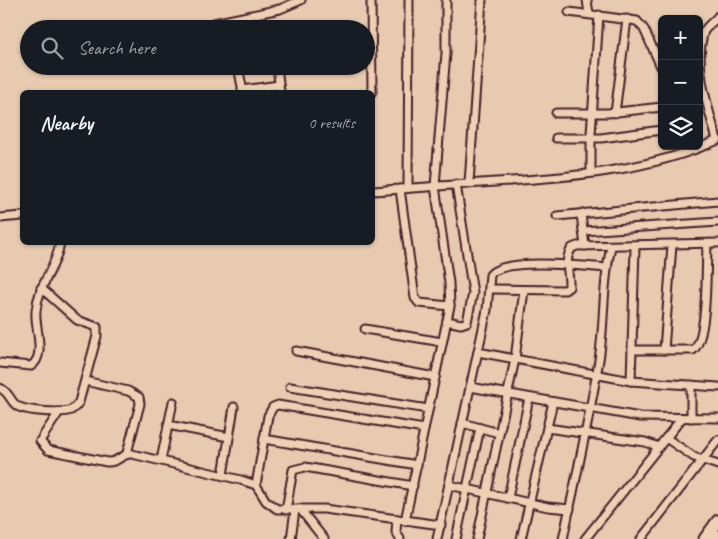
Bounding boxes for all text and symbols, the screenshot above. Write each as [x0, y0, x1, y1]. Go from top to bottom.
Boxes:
map controls [658, 15, 703, 150]
button: + [658, 15, 703, 60]
search box [20, 20, 375, 75]
icon: search [38, 34, 66, 62]
text: Search here [78, 36, 155, 60]
button: − [658, 60, 703, 105]
button: layers [658, 105, 703, 150]
text: Nearby [40, 110, 93, 136]
text: 0 results [308, 113, 355, 133]

